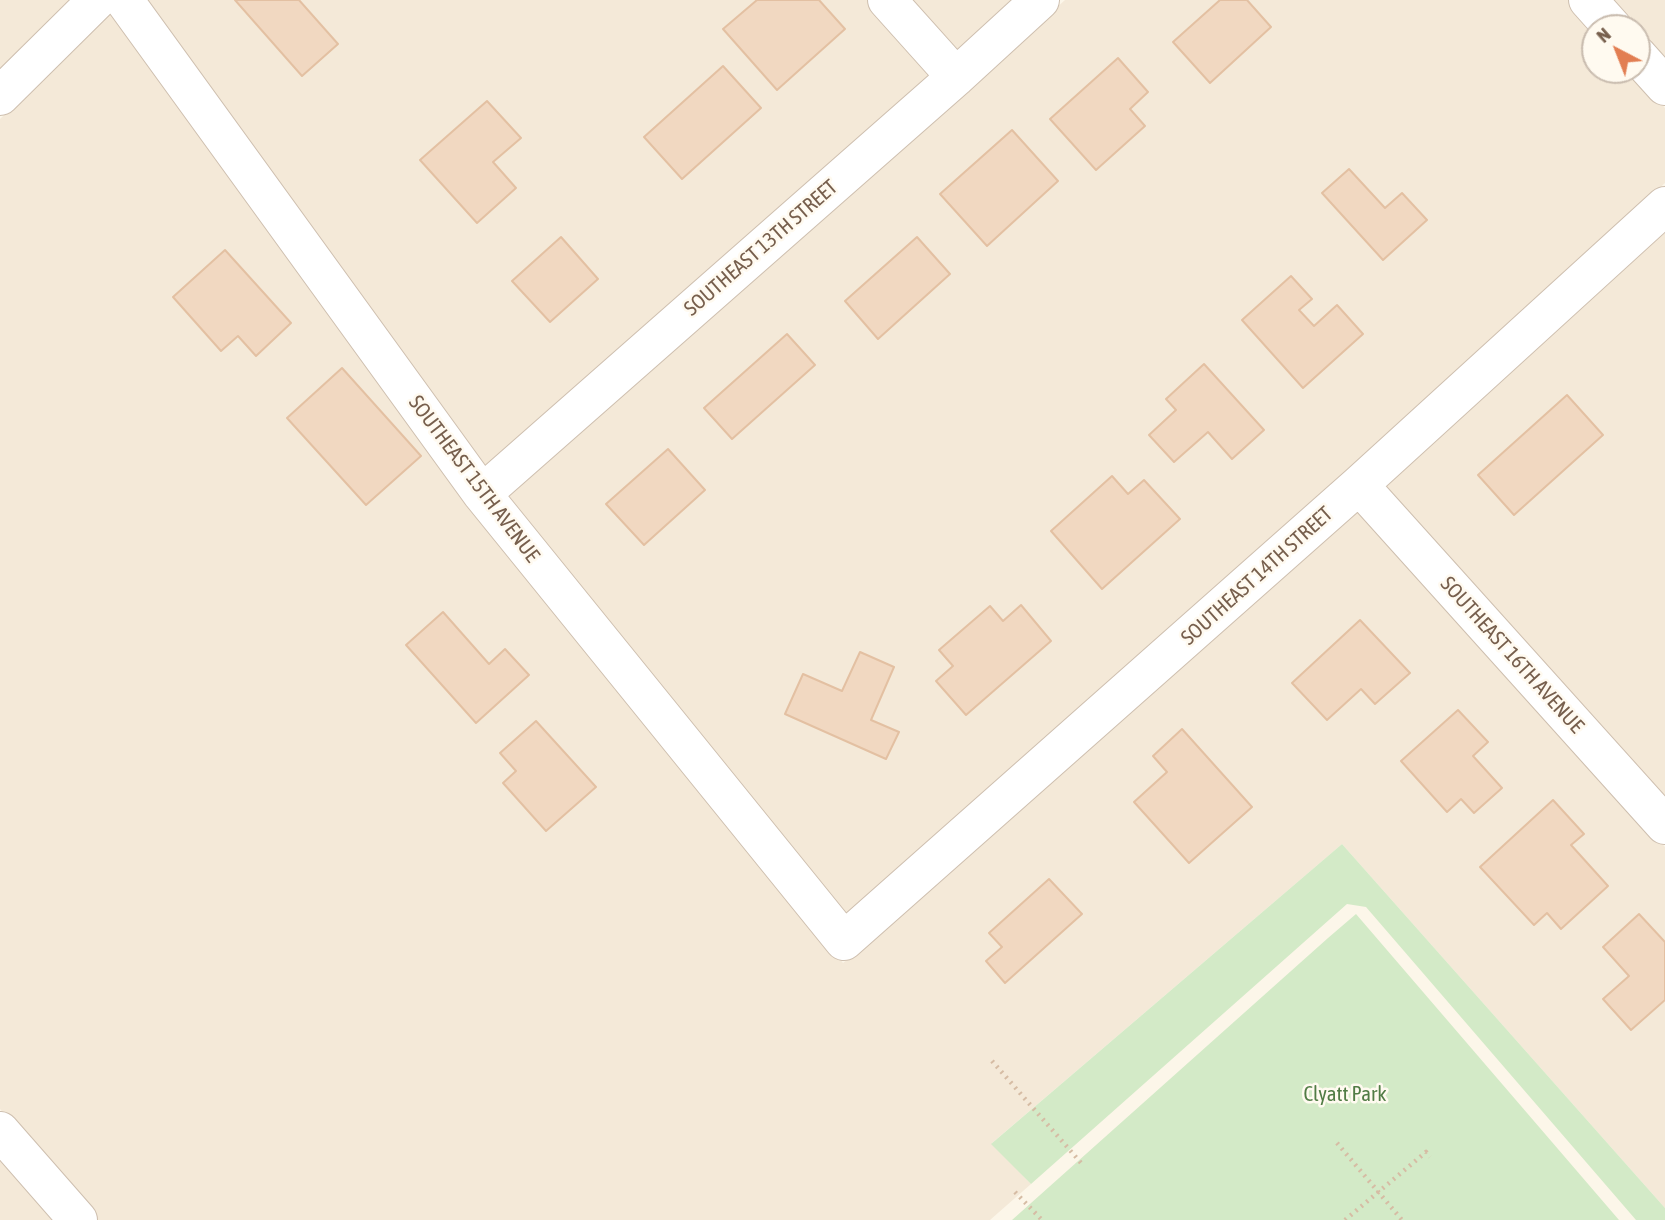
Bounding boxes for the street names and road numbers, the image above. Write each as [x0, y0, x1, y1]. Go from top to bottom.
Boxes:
street label: SOUTHEAST 13TH STREET [679, 175, 843, 321]
street label: SOUTHEAST 15TH AVENUE [403, 391, 545, 567]
street label: SOUTHEAST 14TH STREET [1176, 501, 1338, 651]
street label: SOUTHEAST 16TH AVENUE [1435, 572, 1589, 738]

